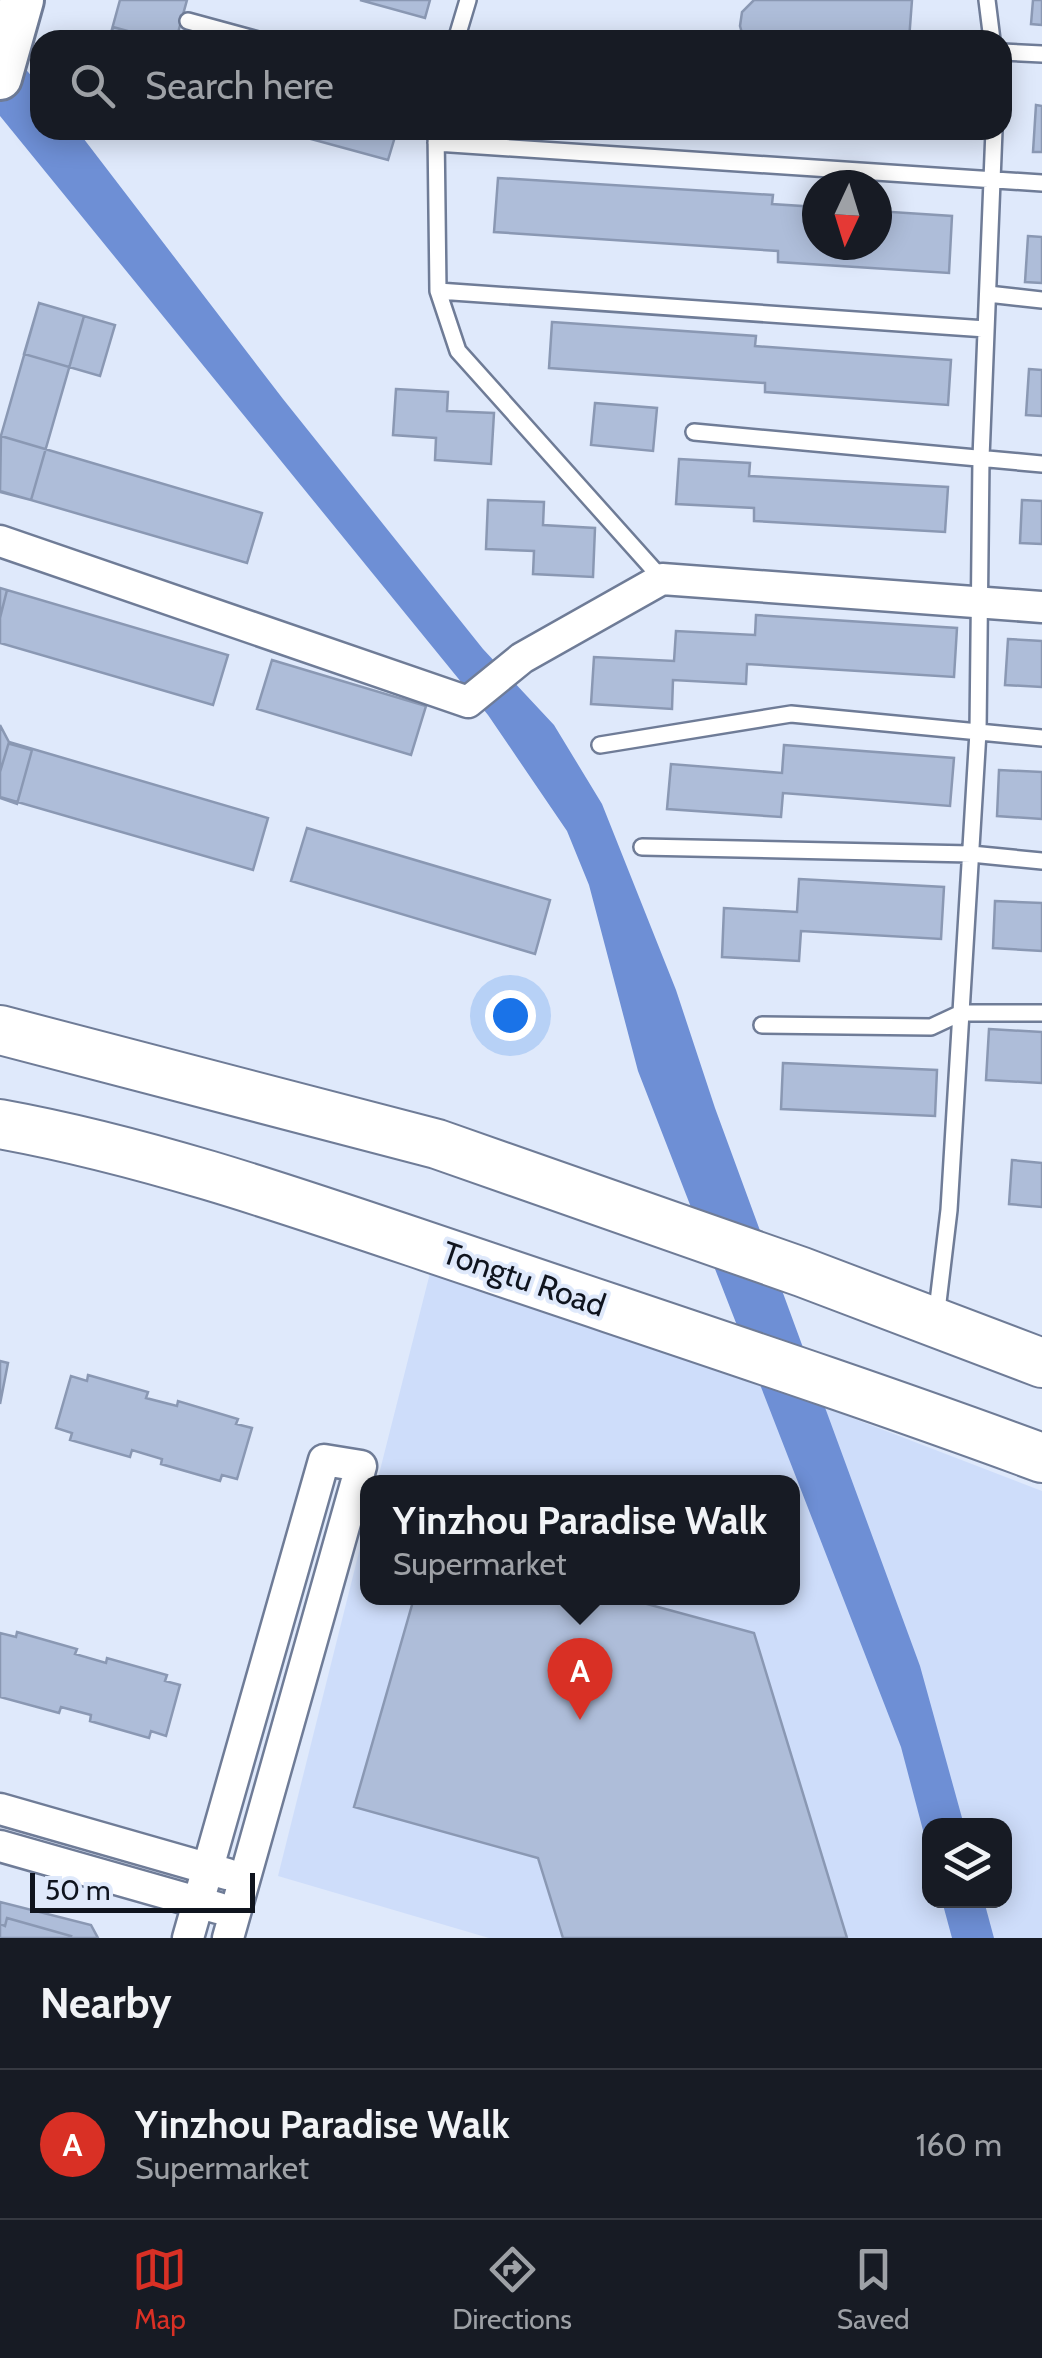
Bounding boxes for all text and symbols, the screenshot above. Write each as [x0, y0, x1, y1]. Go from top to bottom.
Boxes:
search box [30, 30, 1012, 140]
icon: search [65, 58, 120, 113]
text: Search here [145, 62, 334, 109]
north arrow [802, 170, 892, 260]
your location [485, 990, 536, 1041]
street label: Tongtu Road [437, 1232, 611, 1325]
popup [360, 1475, 800, 1605]
text: Yinzhou Paradise Walk [393, 1497, 767, 1544]
text: Supermarket [393, 1544, 567, 1583]
pin: A [548, 1638, 612, 1720]
map controls [922, 1818, 1012, 1908]
button: layers [922, 1818, 1012, 1908]
scale bar [30, 1868, 255, 1912]
text: 50 m [45, 1873, 111, 1907]
text: Nearby [40, 1977, 172, 2029]
text: Yinzhou Paradise Walk [135, 2101, 510, 2148]
text: A [62, 2125, 83, 2164]
text: 160 m [916, 2125, 1002, 2164]
text: Supermarket [135, 2148, 309, 2187]
tab: Map [132, 2242, 187, 2336]
tab: Directions [452, 2242, 572, 2336]
tab: Saved [837, 2242, 910, 2336]

